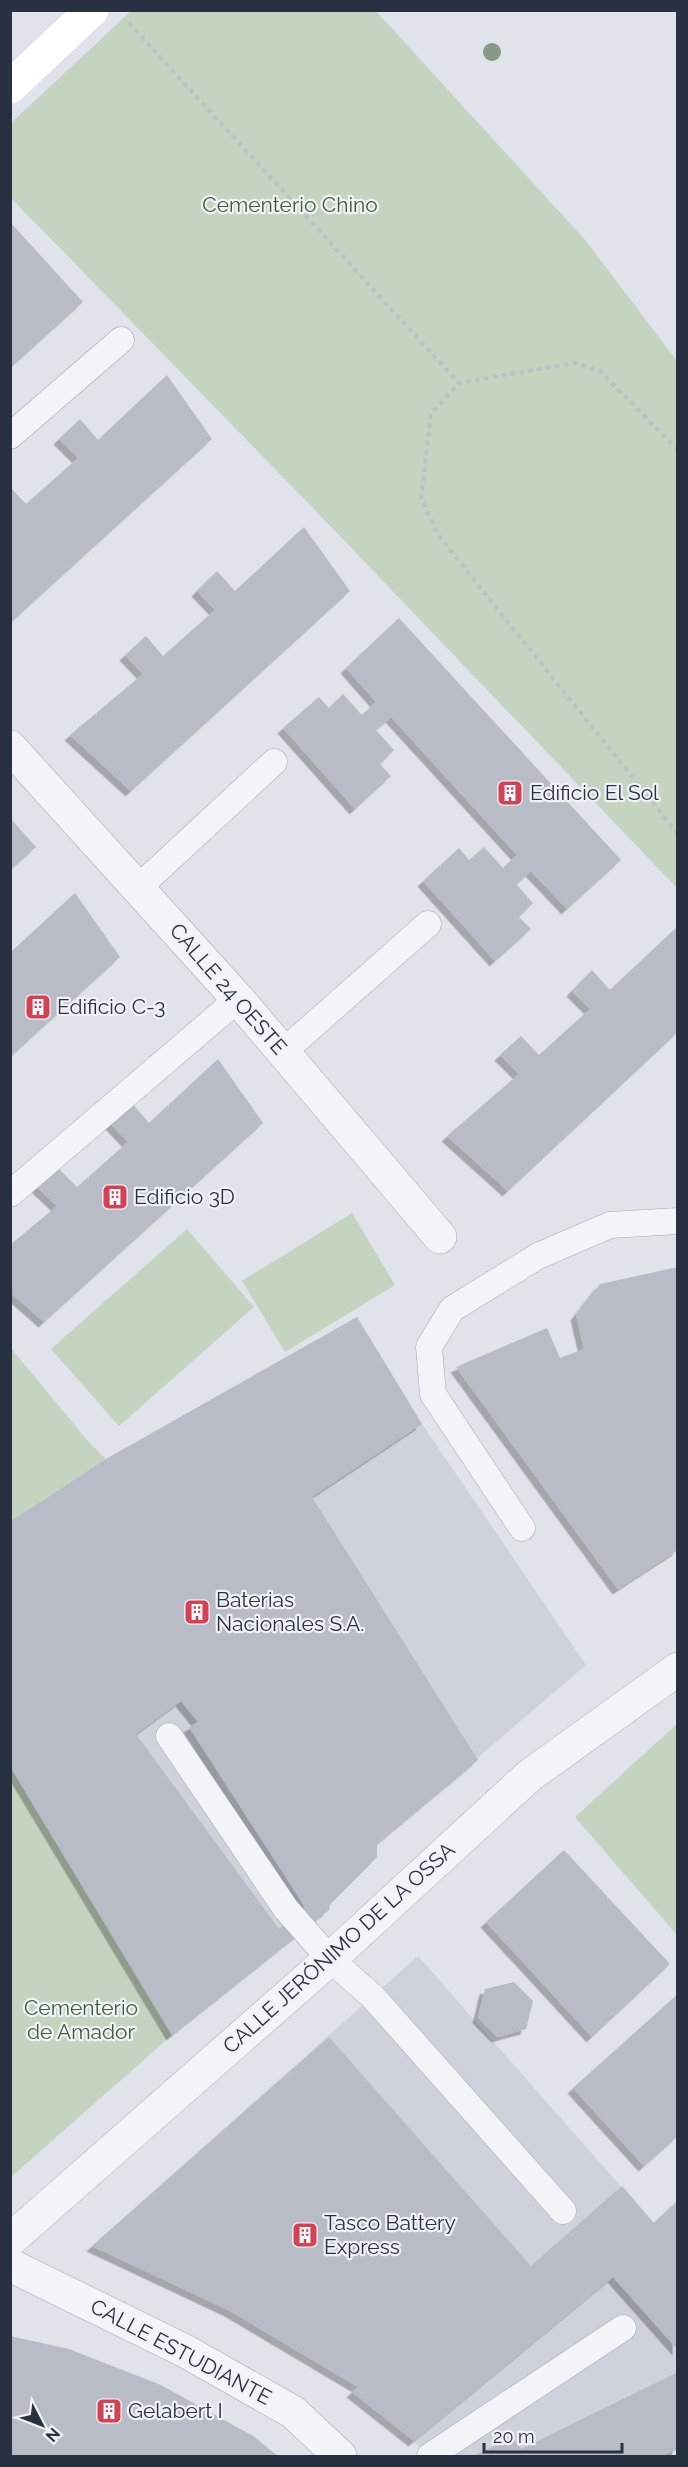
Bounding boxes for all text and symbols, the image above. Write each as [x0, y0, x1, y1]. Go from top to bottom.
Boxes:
park label: Cementerio Chino [202, 192, 378, 217]
building icon: Edificio El Sol [495, 778, 525, 808]
place label: Edificio El Sol [530, 780, 659, 805]
street label: CALLE 24 OESTE [165, 918, 292, 1059]
building icon: Edificio C-3 [23, 992, 53, 1022]
place label: Edificio C-3 [57, 994, 165, 1019]
building icon: Edificio 3D [100, 1182, 130, 1212]
place label: Edificio 3D [134, 1184, 235, 1209]
place label: Baterias Nacionales S.A. [216, 1587, 364, 1636]
building icon: Baterias Nacionales S.A. [182, 1597, 212, 1627]
street label: CALLE JERÓNIMO DE LA OSSA [218, 1837, 460, 2058]
park label: Cementerio de Amador [24, 1995, 138, 2044]
place label: Tasco Battery Express [324, 2210, 456, 2259]
building icon: Tasco Battery Express [290, 2220, 320, 2250]
street label: CALLE ESTUDIANTE [86, 2293, 276, 2410]
north arrow [12, 2395, 72, 2455]
building icon: Gelabert I [94, 2396, 124, 2426]
place label: Gelabert I [128, 2398, 223, 2423]
scale bar [484, 2416, 622, 2454]
text: N [42, 2424, 64, 2446]
text: 20 m [493, 2426, 535, 2447]

